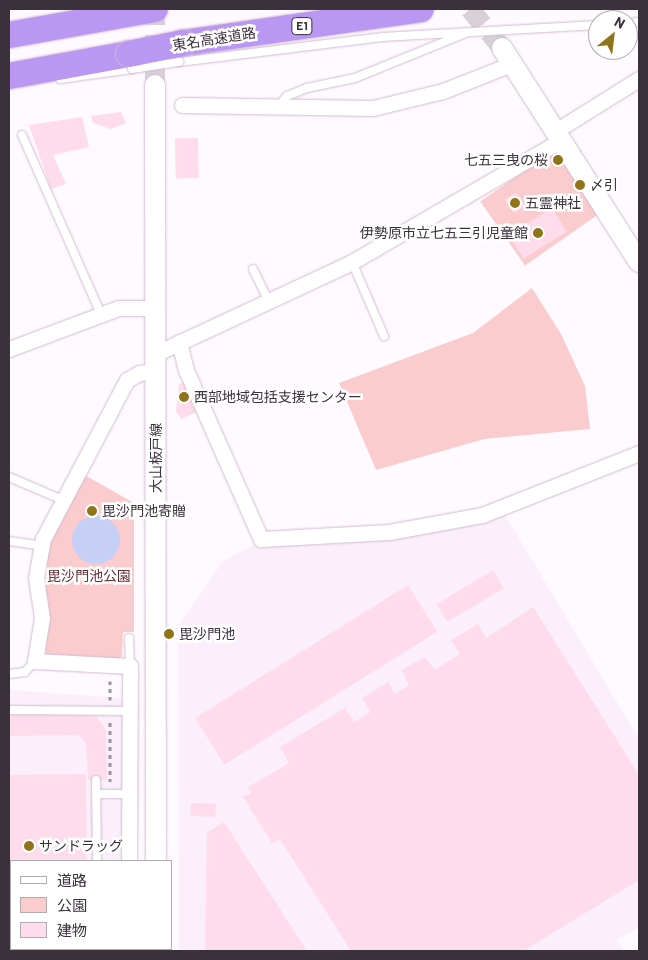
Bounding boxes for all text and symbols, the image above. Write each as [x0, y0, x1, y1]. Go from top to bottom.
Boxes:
north arrow [588, 10, 638, 60]
text: N [612, 13, 628, 32]
road number: E1 [291, 16, 313, 36]
street label: 東名高速道路 [171, 24, 257, 54]
place label: 七五三曳の桜 [464, 152, 548, 168]
marker: 七五三曳の桜 [552, 154, 564, 166]
place label: 〆引 [590, 177, 618, 193]
marker: 〆引 [574, 179, 586, 191]
place label: 五霊神社 [525, 195, 581, 211]
marker: 五霊神社 [509, 197, 521, 209]
place label: 伊勢原市立七五三引児童館 [360, 225, 528, 241]
marker: 伊勢原市立七五三引児童館 [532, 227, 544, 239]
place label: 西部地域包括支援センター [194, 389, 362, 405]
marker: 西部地域包括支援センター [178, 391, 190, 403]
street label: 大山板戸線 [148, 423, 164, 493]
place label: 毘沙門池寄贈 [102, 503, 186, 519]
marker: 毘沙門池寄贈 [86, 505, 98, 517]
park label: 毘沙門池公園 [47, 568, 131, 584]
place label: 毘沙門池 [179, 626, 235, 642]
marker: 毘沙門池 [163, 628, 175, 640]
place label: サンドラッグ [39, 838, 123, 854]
marker: サンドラッグ [23, 840, 35, 852]
legend [10, 860, 172, 950]
text: 道路 [57, 871, 87, 889]
text: 公園 [57, 896, 87, 914]
text: 建物 [57, 921, 87, 939]

